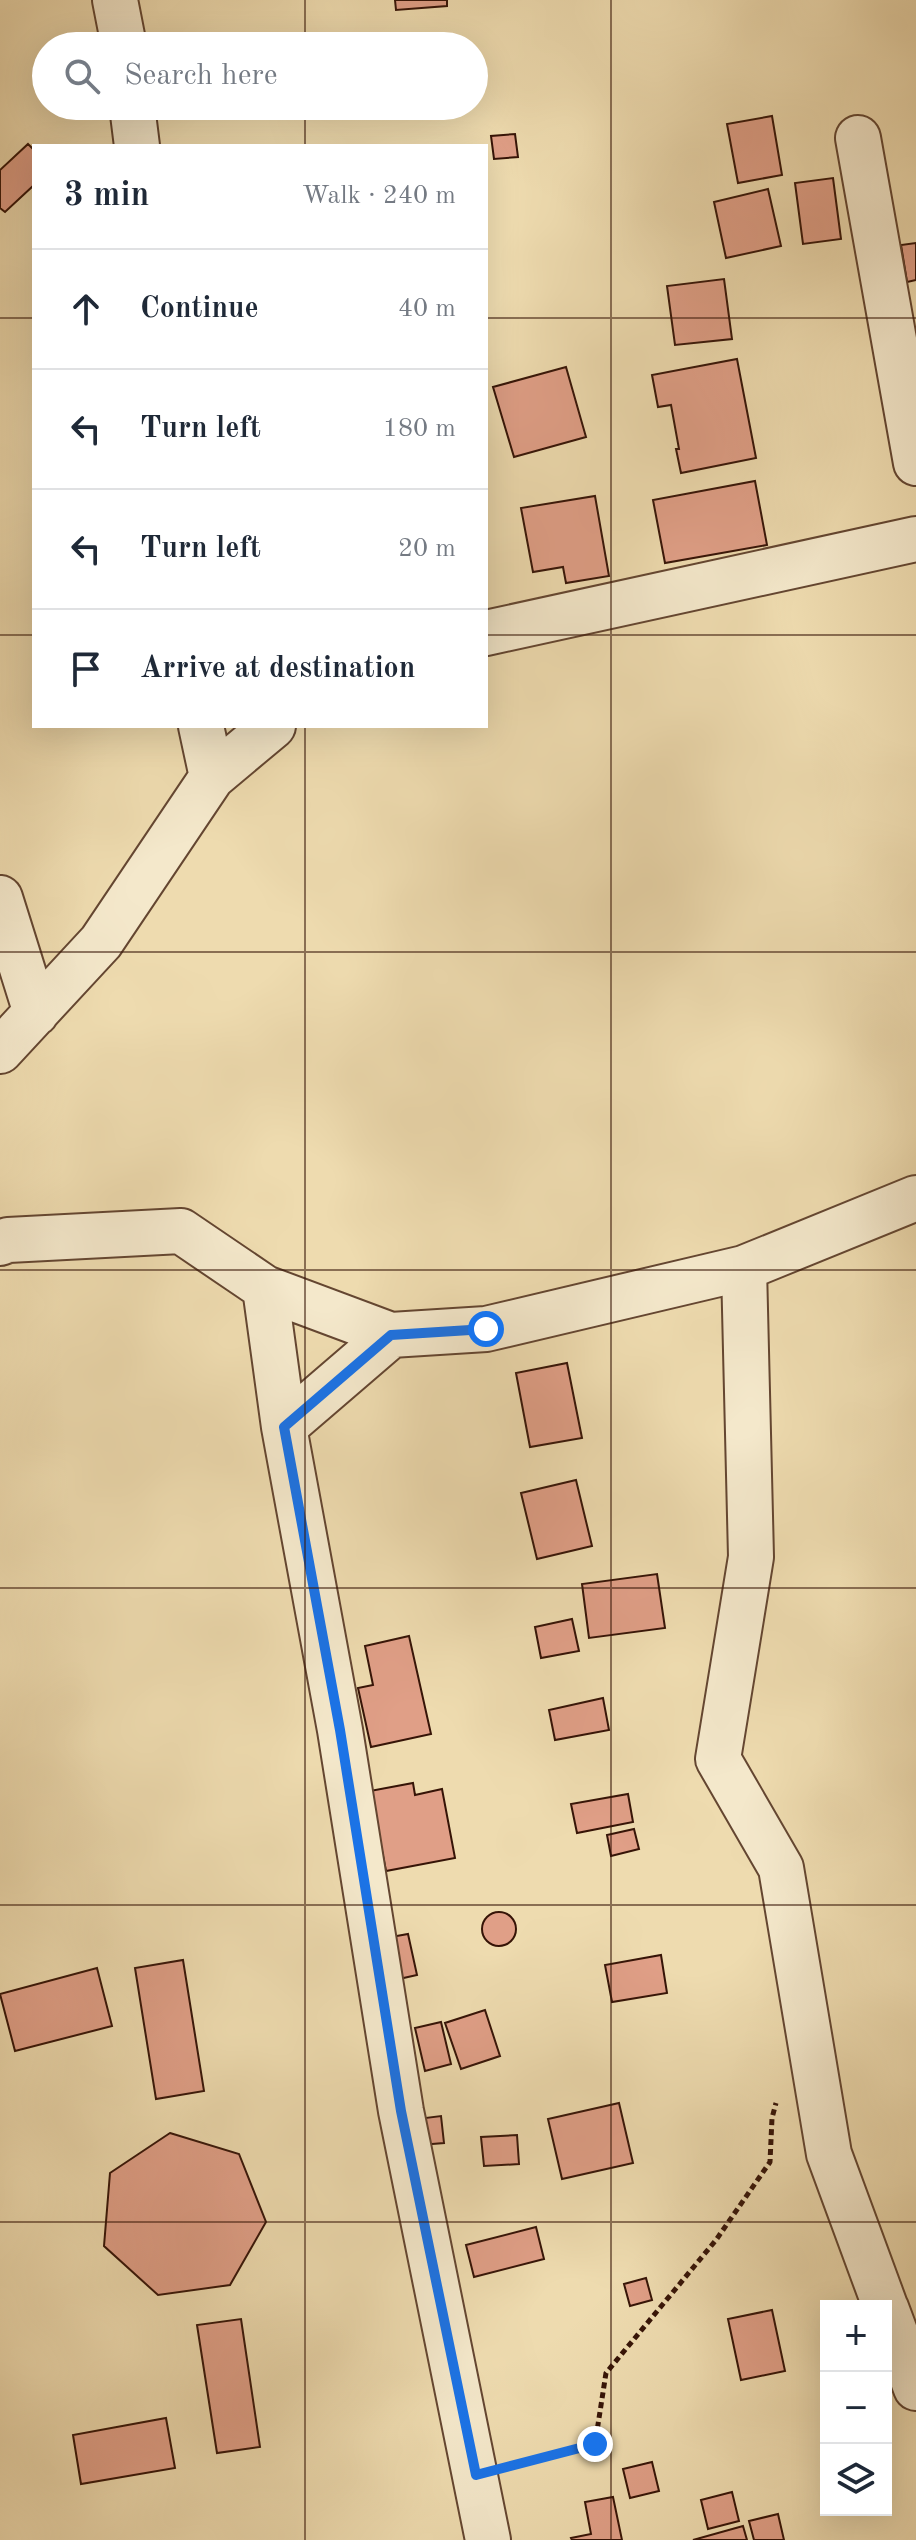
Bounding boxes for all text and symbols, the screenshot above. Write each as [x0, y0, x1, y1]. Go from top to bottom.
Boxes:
search box [32, 32, 488, 120]
icon: search [60, 54, 104, 98]
text: Search here [124, 61, 278, 91]
text: 3 min [64, 179, 149, 213]
text: Walk · 240 m [302, 183, 456, 209]
icon: ahead [64, 287, 108, 331]
text: Continue [140, 294, 259, 324]
text: 40 m [398, 296, 456, 322]
icon: left [64, 407, 108, 451]
text: Turn left [140, 414, 261, 444]
text: 180 m [383, 416, 456, 442]
icon: left [64, 527, 108, 571]
text: Turn left [140, 534, 261, 564]
text: 20 m [398, 536, 456, 562]
icon: arrive [64, 647, 108, 691]
text: Arrive at destination [140, 654, 415, 684]
route start [468, 1311, 504, 1347]
map controls [820, 2300, 892, 2516]
button: + [820, 2300, 892, 2372]
button: − [820, 2372, 892, 2444]
route end [577, 2426, 613, 2462]
button: layers [820, 2444, 892, 2516]

